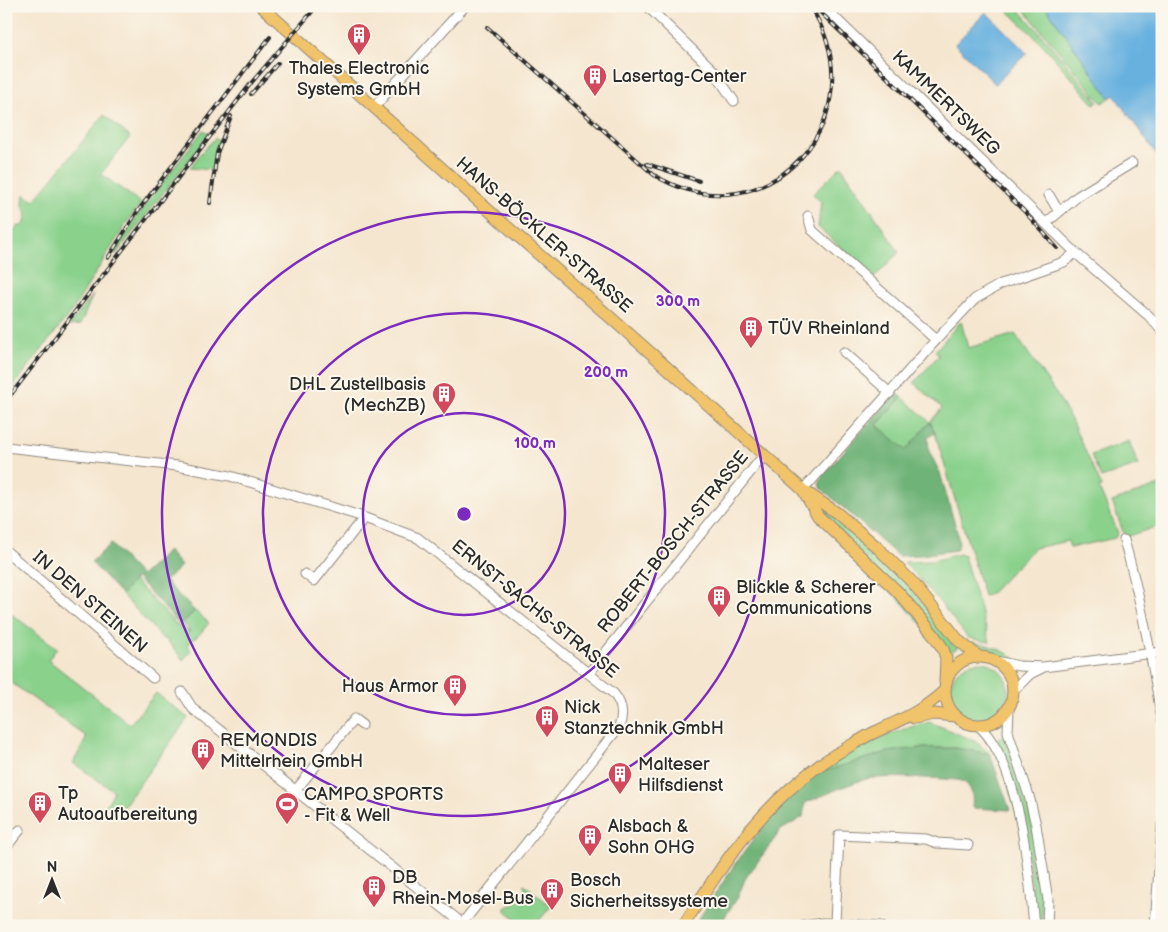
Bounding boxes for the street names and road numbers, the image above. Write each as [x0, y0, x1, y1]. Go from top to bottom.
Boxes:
street label: KAMMERTSWEG [888, 46, 1004, 160]
street label: HANS-BÖCKLER-STRASSE [452, 152, 637, 317]
street label: ROBERT-BOSCH-STRASSE [593, 447, 753, 637]
street label: ERNST-SACHS-STRASSE [447, 535, 623, 683]
street label: IN DEN STEINEN [28, 547, 152, 657]

